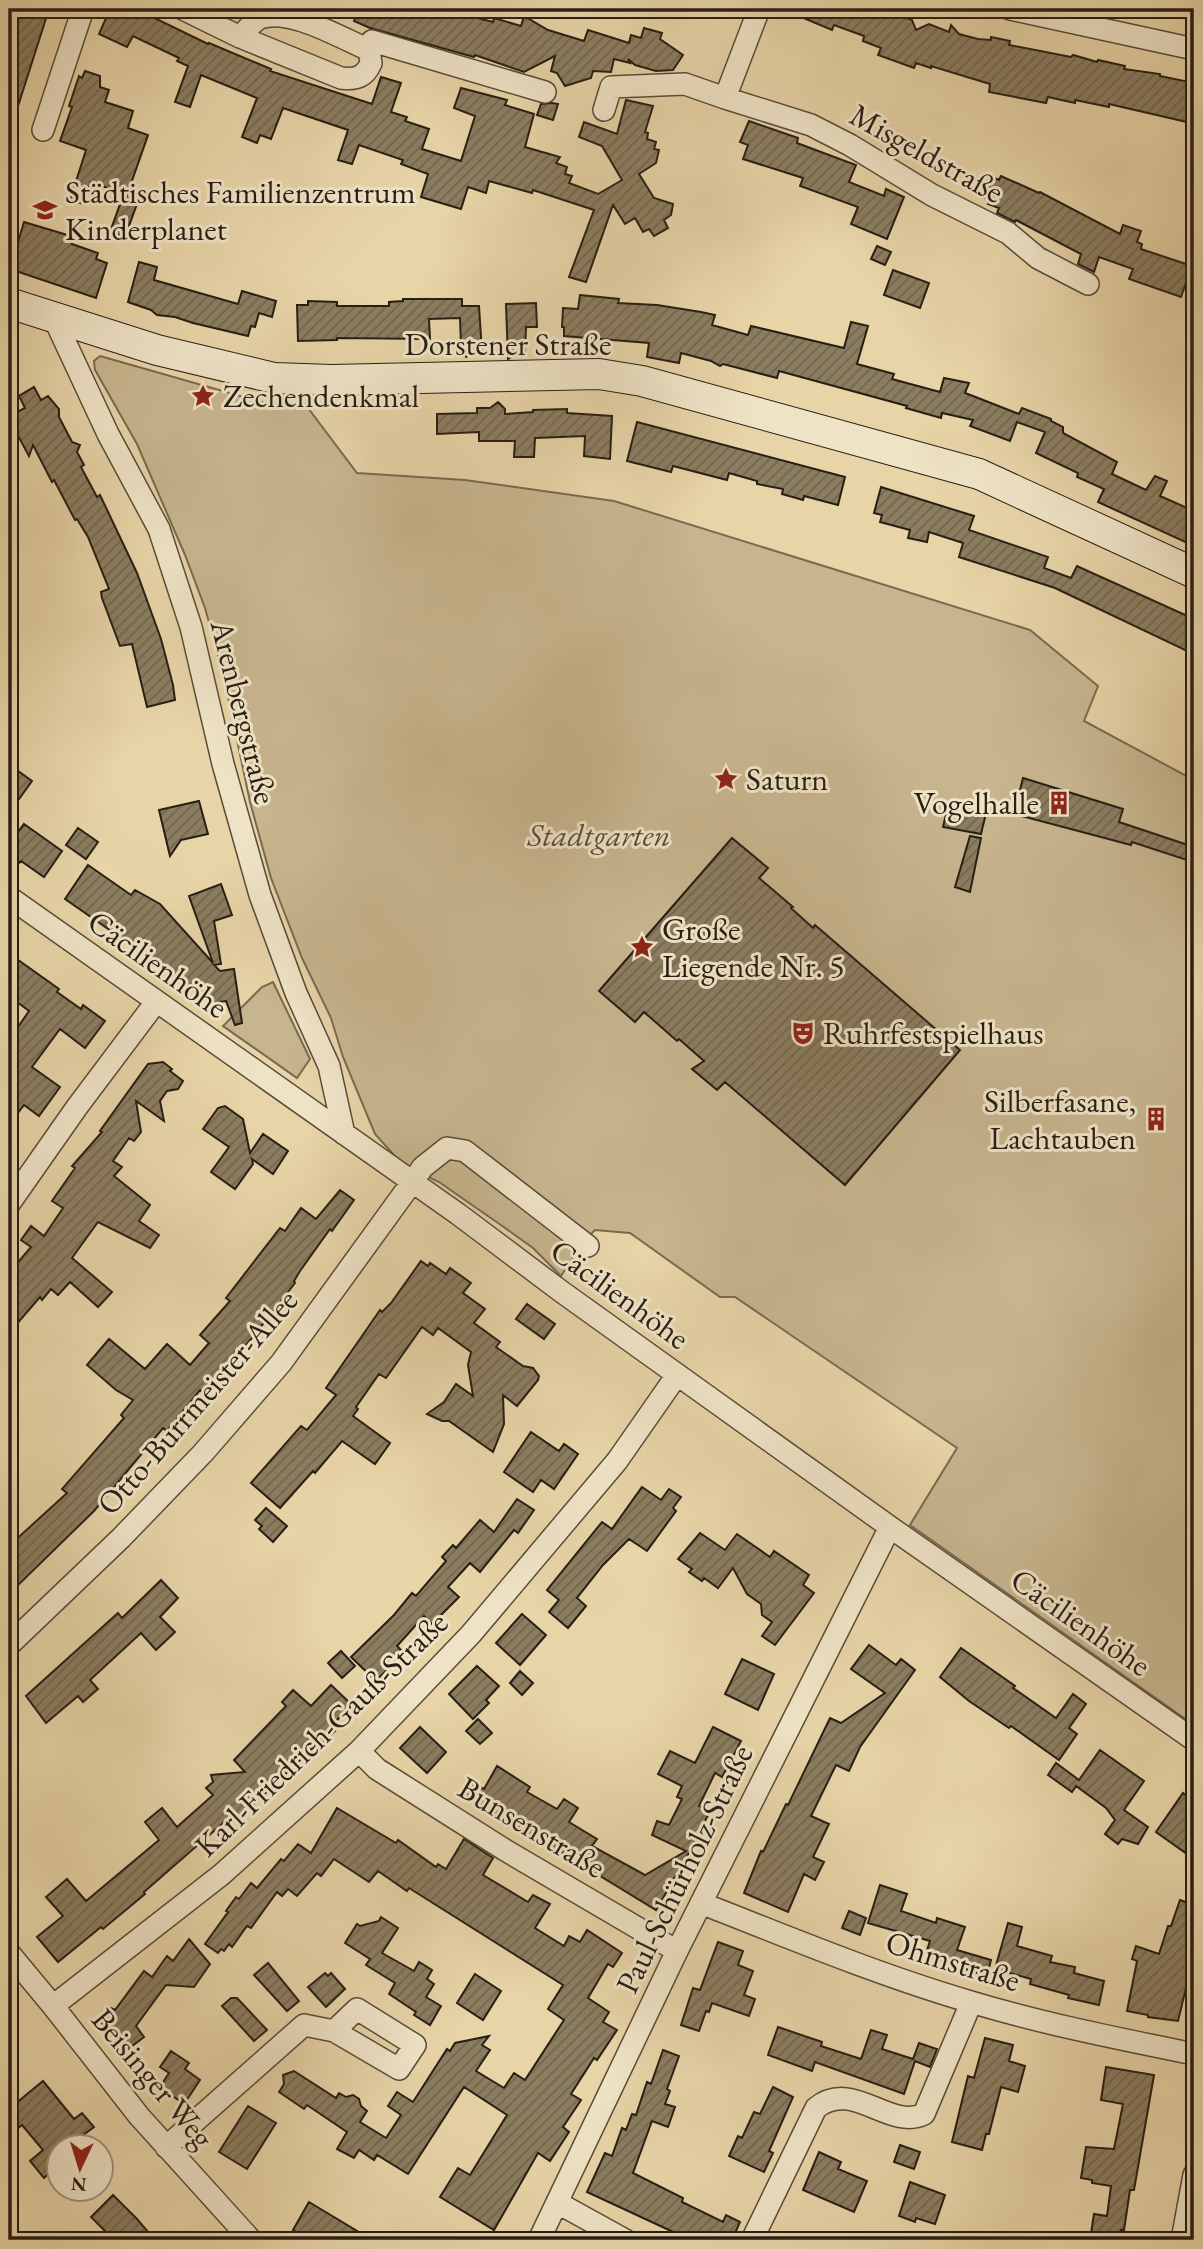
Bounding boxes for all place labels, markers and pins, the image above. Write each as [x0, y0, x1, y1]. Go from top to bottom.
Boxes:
place label: Städtisches Familienzentrum Kinderplanet [65, 171, 416, 250]
school or university icon: Städtisches Familienzentrum Kinderplanet [31, 196, 59, 224]
place label: Zechendenkmal [223, 375, 420, 417]
place icon: Zechendenkmal [189, 382, 217, 410]
place label: Saturn [746, 758, 828, 800]
place icon: Saturn [712, 765, 740, 793]
place label: Vogelhalle [914, 782, 1039, 824]
building icon: Vogelhalle [1045, 789, 1073, 817]
place label: Große Liegende Nr. 5 [662, 908, 845, 987]
place icon: Große Liegende Nr. 5 [628, 933, 656, 961]
place label: Ruhrfestspielhaus [823, 1012, 1043, 1054]
theatre icon: Ruhrfestspielhaus [789, 1019, 817, 1047]
place label: Silberfasane, Lachtauben [984, 1080, 1136, 1159]
building icon: Silberfasane, Lachtauben [1142, 1105, 1170, 1133]

